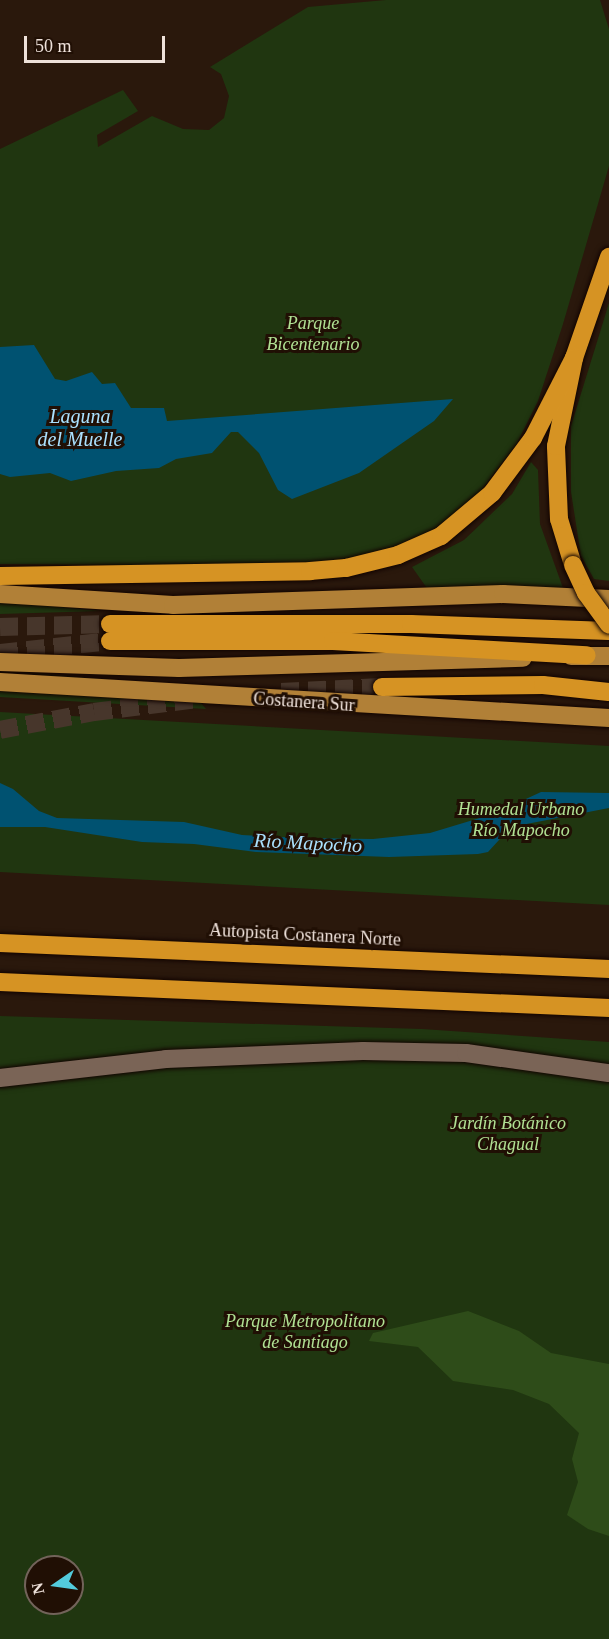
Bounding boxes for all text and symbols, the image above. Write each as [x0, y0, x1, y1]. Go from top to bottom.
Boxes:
scale bar [27, 24, 168, 62]
text: 50 m [35, 36, 72, 56]
park label: Parque Bicentenario [267, 313, 359, 356]
water label: Laguna del Muelle [38, 405, 122, 452]
street label: Costanera Sur [253, 688, 355, 716]
park label: Humedal Urbano Río Mapocho [458, 799, 584, 842]
water label: Río Mapocho [253, 828, 363, 858]
street label: Autopista Costanera Norte [209, 919, 401, 951]
park label: Jardín Botánico Chagual [450, 1113, 566, 1156]
park label: Parque Metropolitano de Santiago [225, 1311, 385, 1354]
north arrow [24, 1555, 84, 1615]
text: N [28, 1581, 48, 1596]

